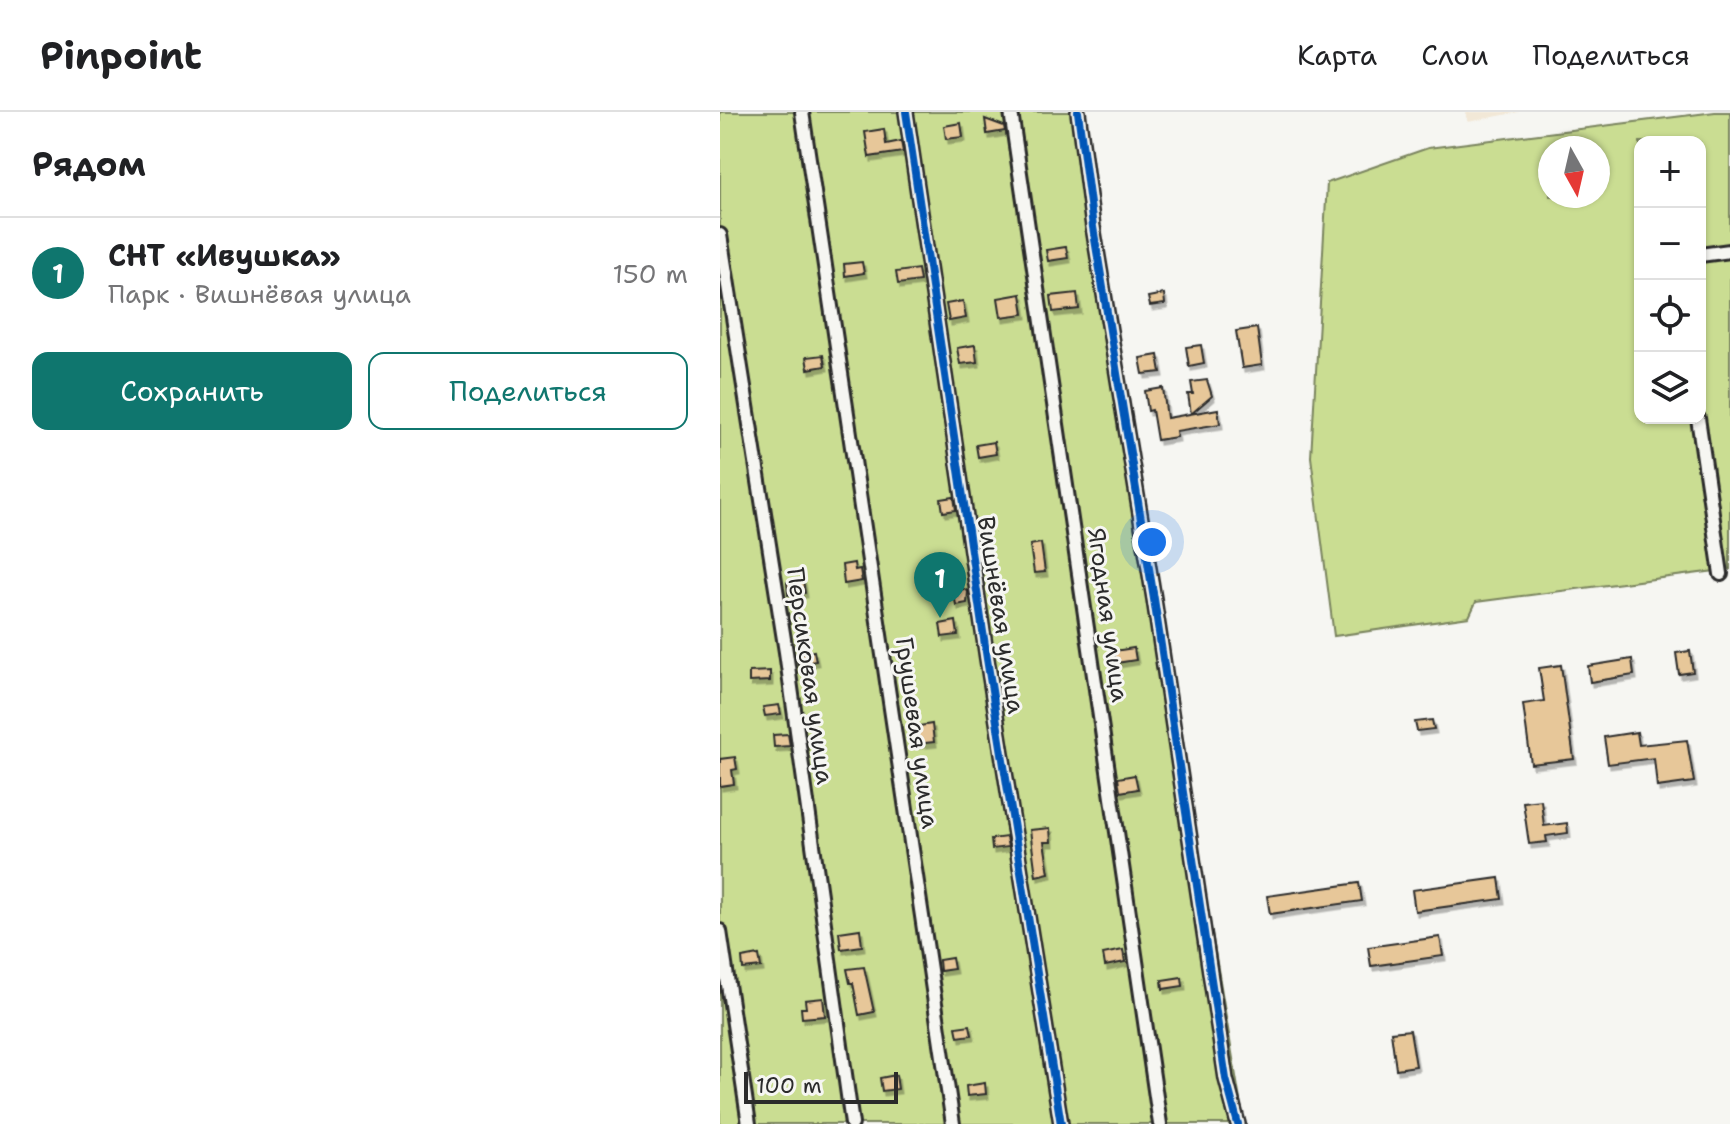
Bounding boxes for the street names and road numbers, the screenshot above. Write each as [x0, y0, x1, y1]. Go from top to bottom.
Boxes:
street label: Вишнёвая улица [970, 514, 1032, 716]
street label: Ягодная улица [1080, 526, 1136, 704]
street label: Персиковая улица [779, 566, 841, 786]
street label: Грушевая улица [888, 635, 946, 831]

